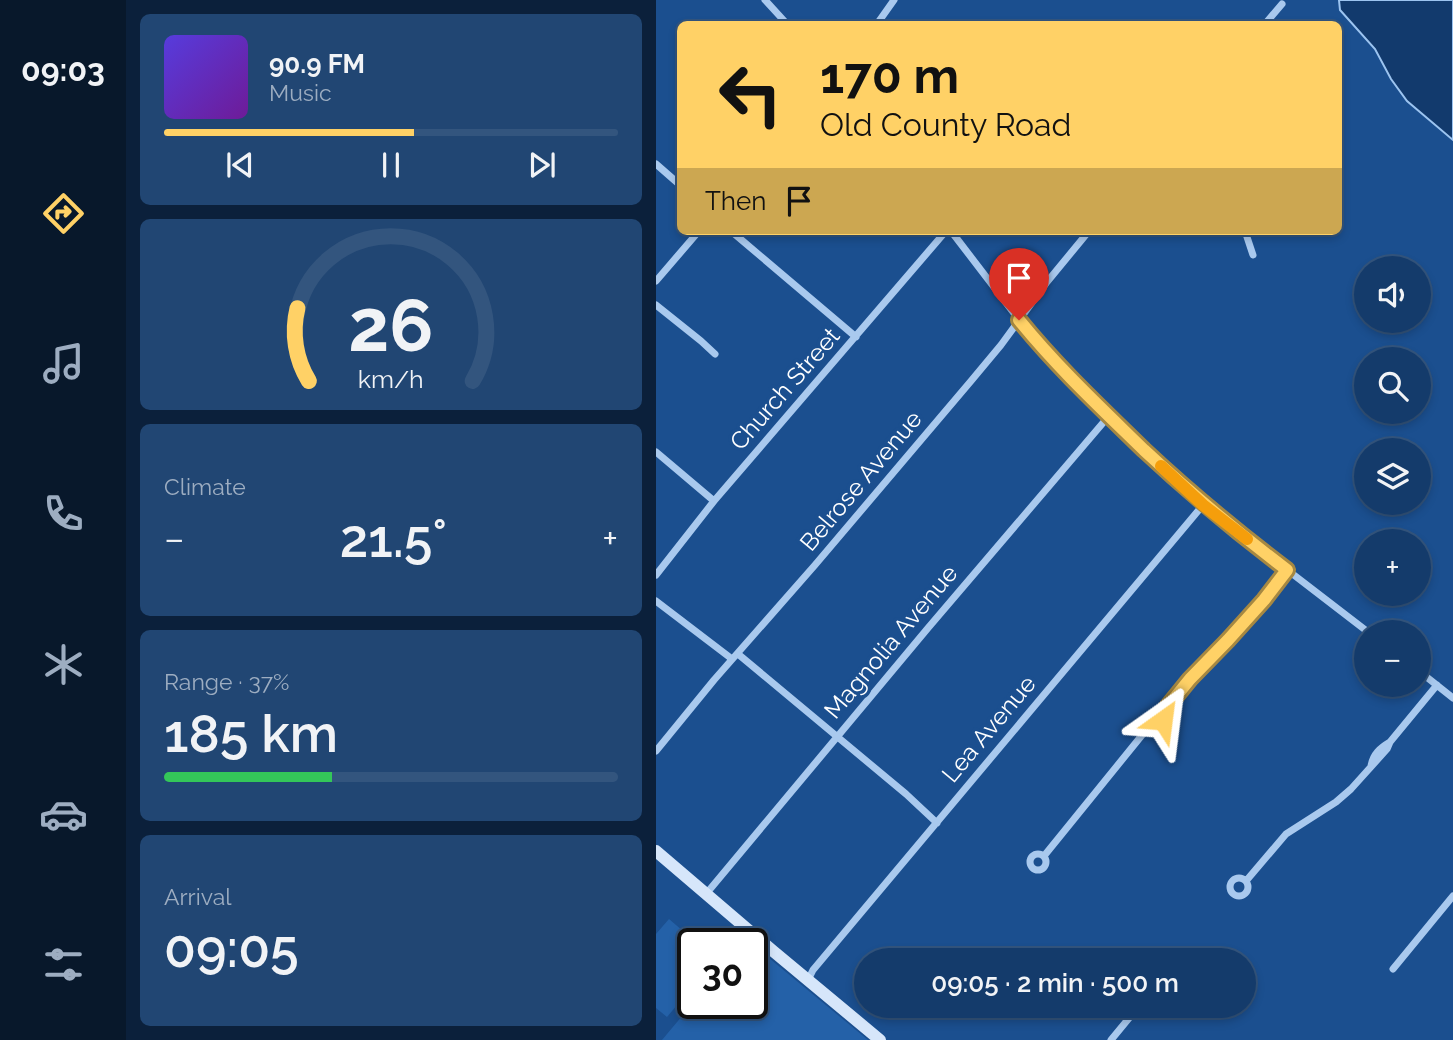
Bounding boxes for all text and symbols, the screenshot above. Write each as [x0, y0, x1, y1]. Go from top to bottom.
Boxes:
text: 170 m [820, 47, 959, 104]
text: 90.9 FM [269, 49, 365, 79]
icon: left [705, 49, 796, 140]
text: 09:03 [21, 51, 105, 88]
text: Music [269, 79, 332, 106]
text: Old County Road [820, 106, 1071, 143]
icon: previous [221, 146, 259, 184]
icon: pause [372, 146, 410, 184]
icon: next [523, 146, 561, 184]
icon: arrive [780, 182, 818, 220]
text: Then [705, 186, 766, 216]
icon: directions [39, 189, 88, 238]
pin [989, 248, 1049, 320]
map controls [1354, 256, 1431, 697]
button: sound [1354, 256, 1431, 333]
icon: arrive [1000, 259, 1038, 297]
text: 26 [348, 283, 434, 368]
street label: Church Street [724, 322, 846, 456]
icon: music [39, 339, 88, 388]
button: search [1354, 347, 1431, 424]
text: km/h [358, 364, 424, 394]
street label: Belrose Avenue [794, 405, 928, 557]
button: layers [1354, 438, 1431, 515]
text: Climate [164, 473, 246, 500]
icon: phone [39, 489, 88, 538]
text: 21.5° [340, 508, 447, 569]
text: − [164, 516, 184, 561]
text: + [602, 516, 618, 561]
button: + [1354, 529, 1431, 606]
street label: Magnolia Avenue [818, 559, 963, 724]
button: − [1354, 620, 1431, 697]
icon: climate [39, 640, 88, 689]
text: Range · 37% [164, 668, 289, 695]
street label: Lea Avenue [936, 669, 1042, 788]
position arrow [1126, 683, 1200, 757]
text: 185 km [164, 703, 338, 764]
icon: car [39, 790, 88, 839]
text: Arrival [164, 883, 231, 910]
text: 09:05 [164, 918, 299, 979]
speed limit sign: 30 [677, 928, 768, 1019]
icon: filters [39, 940, 88, 989]
text: 09:05 · 2 min · 500 m [931, 968, 1179, 998]

